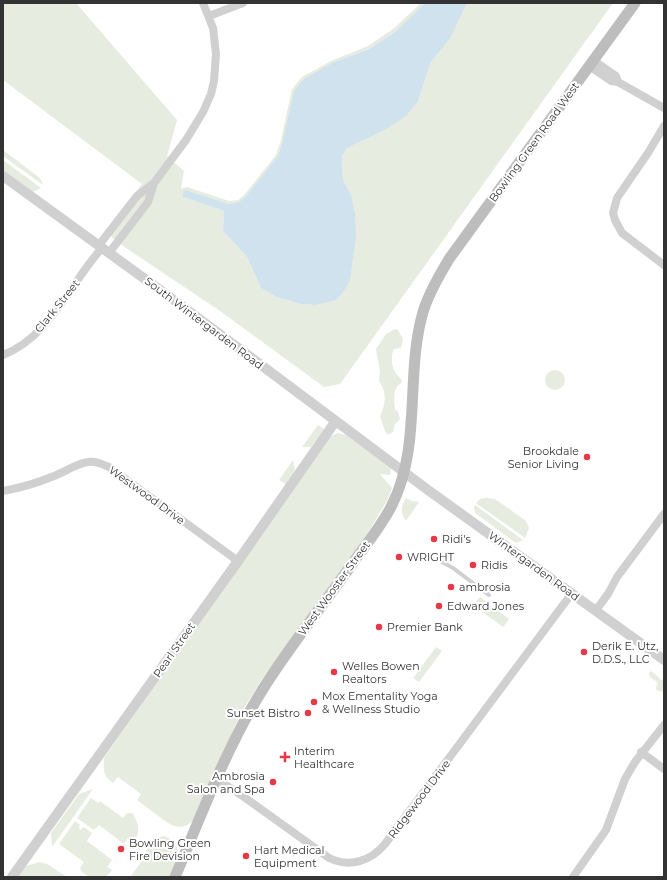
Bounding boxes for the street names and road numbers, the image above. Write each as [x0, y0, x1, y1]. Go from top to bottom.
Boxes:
street label: Bowling Green Road West [486, 79, 582, 205]
street label: South Wintergarden Road [142, 274, 266, 372]
street label: Clark Street [31, 276, 83, 335]
street label: Westwood Drive [106, 463, 188, 527]
street label: Wintergarden Road [486, 528, 582, 604]
street label: West Wooster Street [295, 538, 373, 638]
street label: Pearl Street [150, 619, 198, 680]
street label: Ridgewood Drive [385, 757, 453, 841]

